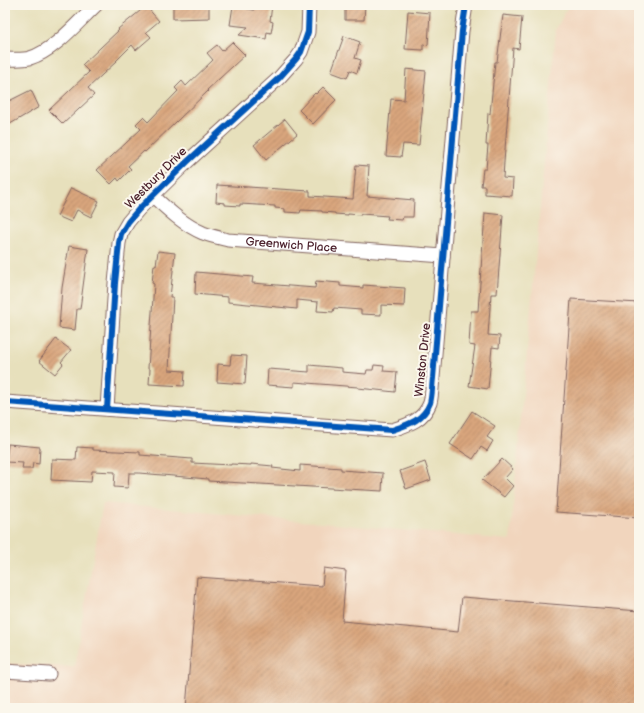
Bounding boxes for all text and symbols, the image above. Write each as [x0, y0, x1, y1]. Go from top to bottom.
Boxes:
street label: Westbury Drive [122, 144, 190, 212]
street label: Greenwich Place [245, 234, 338, 256]
street label: Winston Drive [412, 322, 434, 398]

